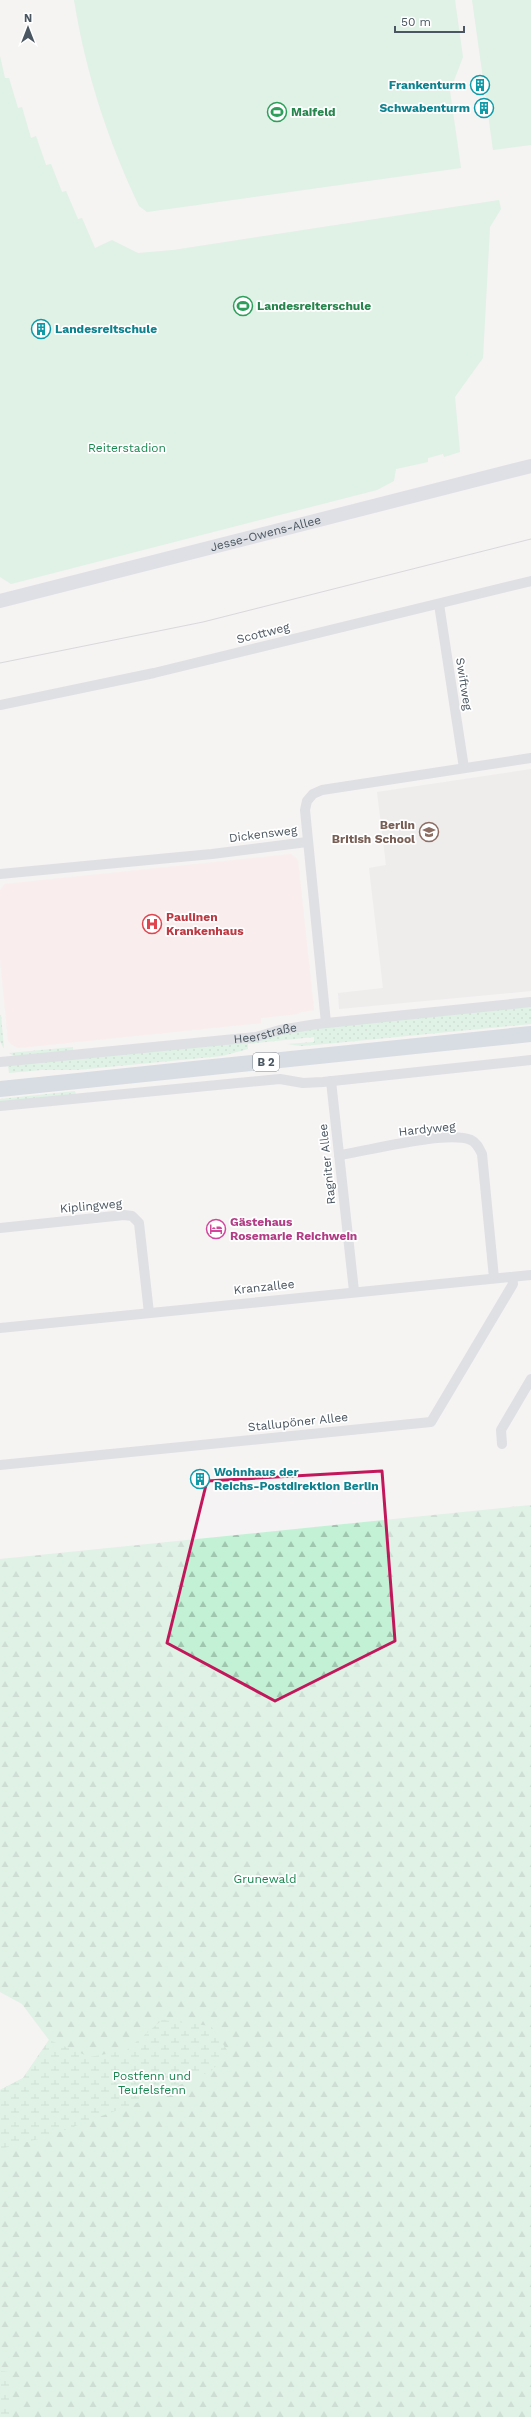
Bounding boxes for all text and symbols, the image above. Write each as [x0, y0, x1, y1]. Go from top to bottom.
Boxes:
north arrow [8, 8, 48, 48]
scale bar [395, 8, 464, 34]
text: N [24, 12, 32, 25]
text: 50 m [401, 15, 431, 29]
building icon: Frankenturm [469, 74, 491, 96]
place label: Frankenturm [389, 78, 466, 92]
building icon: Schwabenturm [473, 97, 495, 119]
sports icon: Maifeld [266, 101, 288, 123]
place label: Schwabenturm [379, 101, 470, 115]
place label: Maifeld [291, 105, 336, 119]
sports icon: Landesreiterschule [232, 295, 254, 317]
place label: Landesreiterschule [257, 299, 371, 313]
building icon: Landesreitschule [30, 318, 52, 340]
place label: Landesreitschule [55, 322, 157, 336]
park label: Reiterstadion [88, 441, 166, 455]
street label: Jesse-Owens-Allee [209, 513, 322, 554]
street label: Scottweg [235, 620, 291, 646]
street label: Swiftweg [453, 657, 475, 712]
place label: Berlin British School [332, 818, 415, 846]
school or university icon: Berlin British School [418, 821, 440, 843]
street label: Dickensweg [228, 823, 298, 845]
place label: Paulinen Krankenhaus [166, 910, 244, 938]
hospital icon: Paulinen Krankenhaus [141, 913, 163, 935]
street label: Heerstraße [233, 1020, 298, 1046]
road number: B 2 [253, 1053, 279, 1071]
street label: Hardyweg [398, 1119, 457, 1139]
street label: Ragniter Allee [316, 1123, 338, 1205]
street label: Kiplingweg [59, 1196, 123, 1216]
place label: Gästehaus Rosemarie Reichwein [230, 1215, 357, 1243]
hotel icon: Gästehaus Rosemarie Reichwein [205, 1218, 227, 1240]
street label: Kranzallee [233, 1277, 295, 1297]
street label: Stallupöner Allee [247, 1410, 349, 1434]
place label: Wohnhaus der Reichs-Postdirektion Berlin [214, 1465, 379, 1493]
building icon: Wohnhaus der Reichs-Postdirektion Berlin [189, 1468, 211, 1490]
park label: Grunewald [233, 1872, 297, 1886]
park label: Postfenn und Teufelsfenn [113, 2069, 191, 2097]

